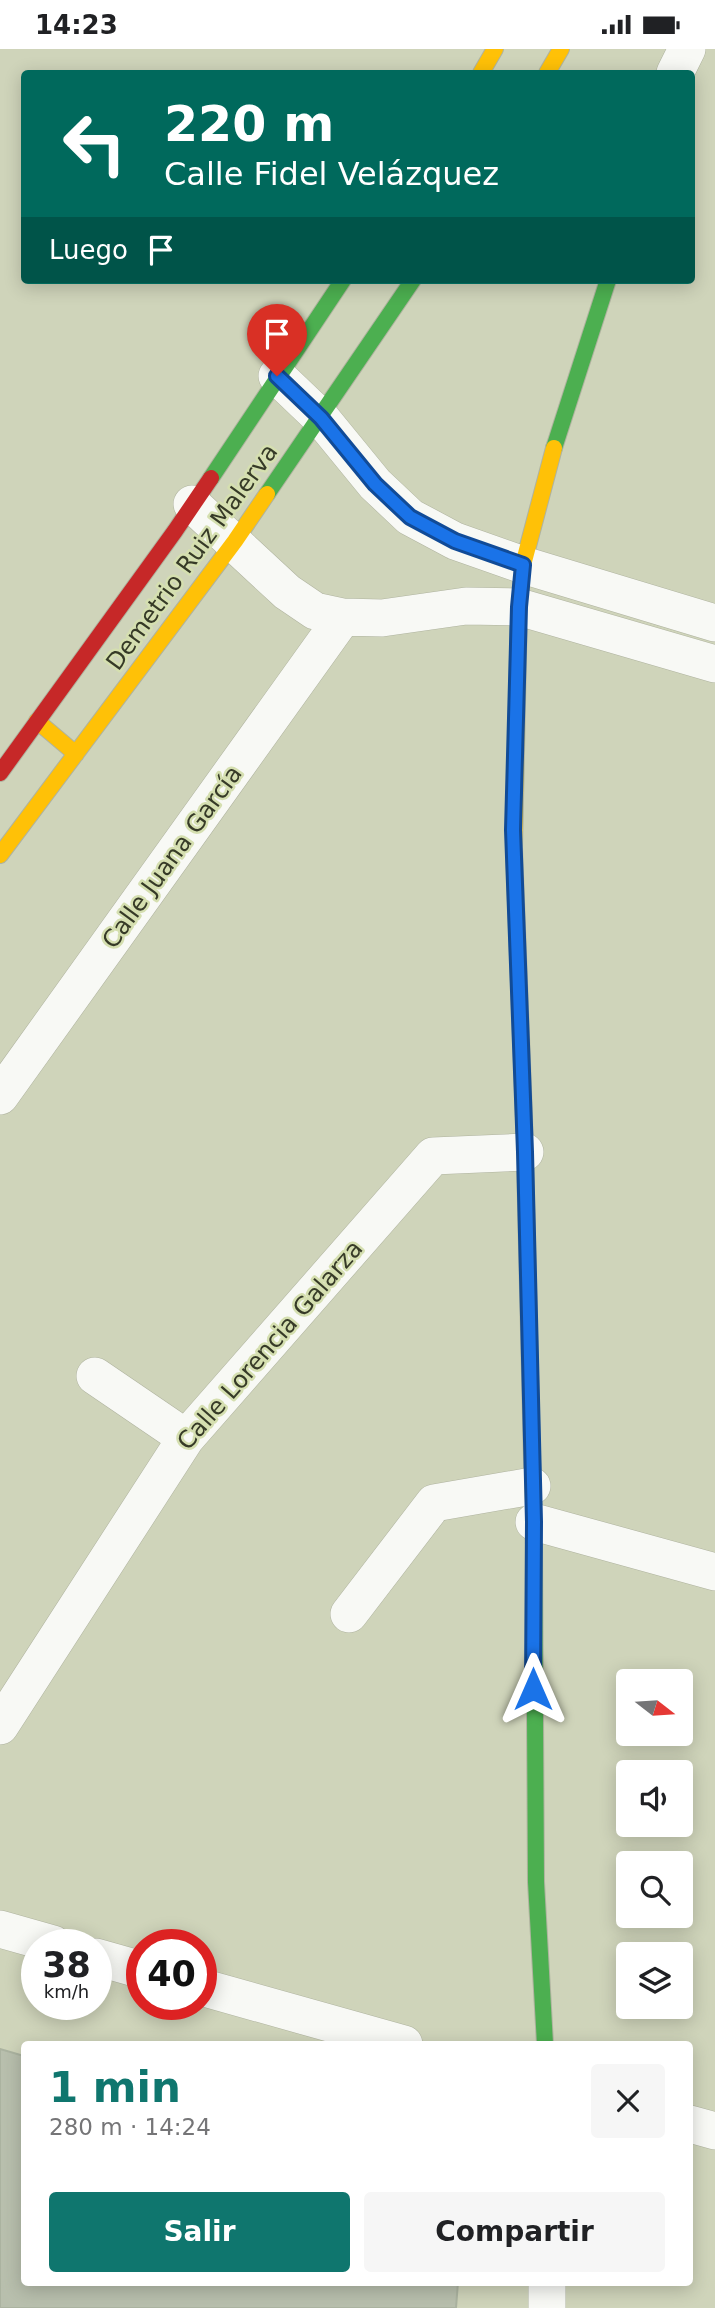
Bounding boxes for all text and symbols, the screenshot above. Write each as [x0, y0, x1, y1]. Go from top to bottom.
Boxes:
text: 14:23 [35, 10, 118, 40]
text: 220 m [164, 96, 334, 153]
icon: left [49, 98, 140, 189]
text: Calle Fidel Velázquez [164, 155, 499, 193]
icon: arrive [142, 231, 180, 269]
text: Luego [49, 235, 128, 265]
pin [247, 304, 307, 376]
icon: arrive [258, 315, 296, 353]
street label: Demetrio Ruiz Malerva [100, 438, 284, 676]
street label: Calle Juana García [96, 760, 248, 954]
street label: Calle Lorencia Galarza [171, 1235, 369, 1455]
position arrow [496, 1652, 570, 1726]
north arrow [616, 1669, 693, 1747]
map controls [616, 1669, 693, 2019]
button: sound [616, 1760, 693, 1837]
button: search [616, 1851, 693, 1928]
speed limit sign: 40 [126, 1929, 217, 2020]
button: layers [616, 1942, 693, 2019]
text: 38 [42, 1945, 91, 1985]
text: km/h [44, 1981, 89, 2002]
text: 1 min [49, 2063, 181, 2112]
button: close [591, 2064, 665, 2138]
text: 280 m · 14:24 [49, 2114, 211, 2140]
button: Salir [49, 2192, 350, 2272]
button: Compartir [364, 2192, 665, 2272]

